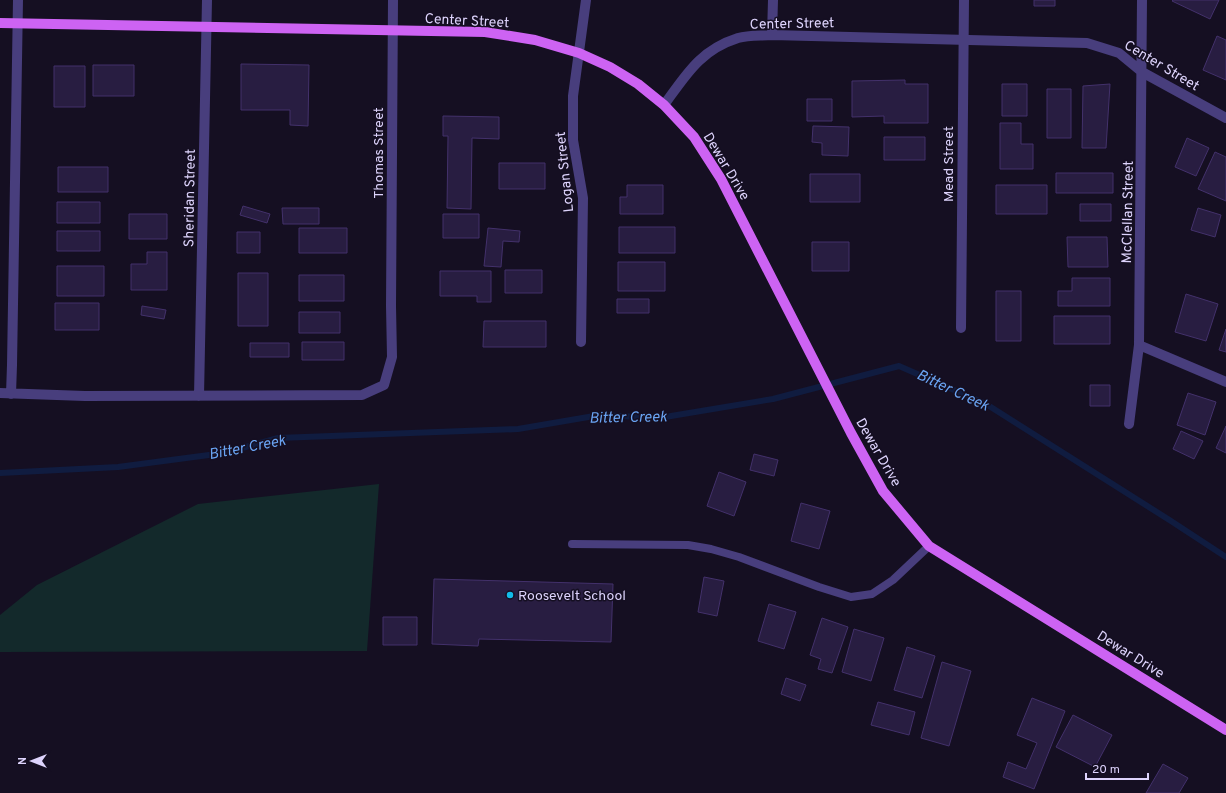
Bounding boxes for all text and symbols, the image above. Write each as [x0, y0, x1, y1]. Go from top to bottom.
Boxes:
street label: Center Street [424, 11, 510, 32]
street label: Center Street [750, 15, 834, 34]
street label: Center Street [1121, 37, 1202, 95]
street label: Thomas Street [371, 107, 388, 199]
street label: Mead Street [941, 126, 958, 202]
street label: Dewar Drive [699, 130, 753, 204]
street label: Logan Street [553, 131, 578, 213]
street label: Sheridan Street [181, 149, 200, 247]
street label: McClellan Street [1119, 160, 1138, 264]
water label: Bitter Creek [913, 366, 992, 417]
water label: Bitter Creek [589, 408, 668, 429]
street label: Dewar Drive [851, 416, 904, 490]
water label: Bitter Creek [207, 432, 288, 465]
place label: Roosevelt School [518, 588, 626, 605]
marker: Roosevelt School [505, 590, 515, 600]
street label: Dewar Drive [1093, 628, 1167, 683]
north arrow [12, 741, 52, 781]
scale bar [1086, 755, 1148, 781]
text: N [16, 757, 30, 765]
text: 20 m [1092, 762, 1120, 778]

